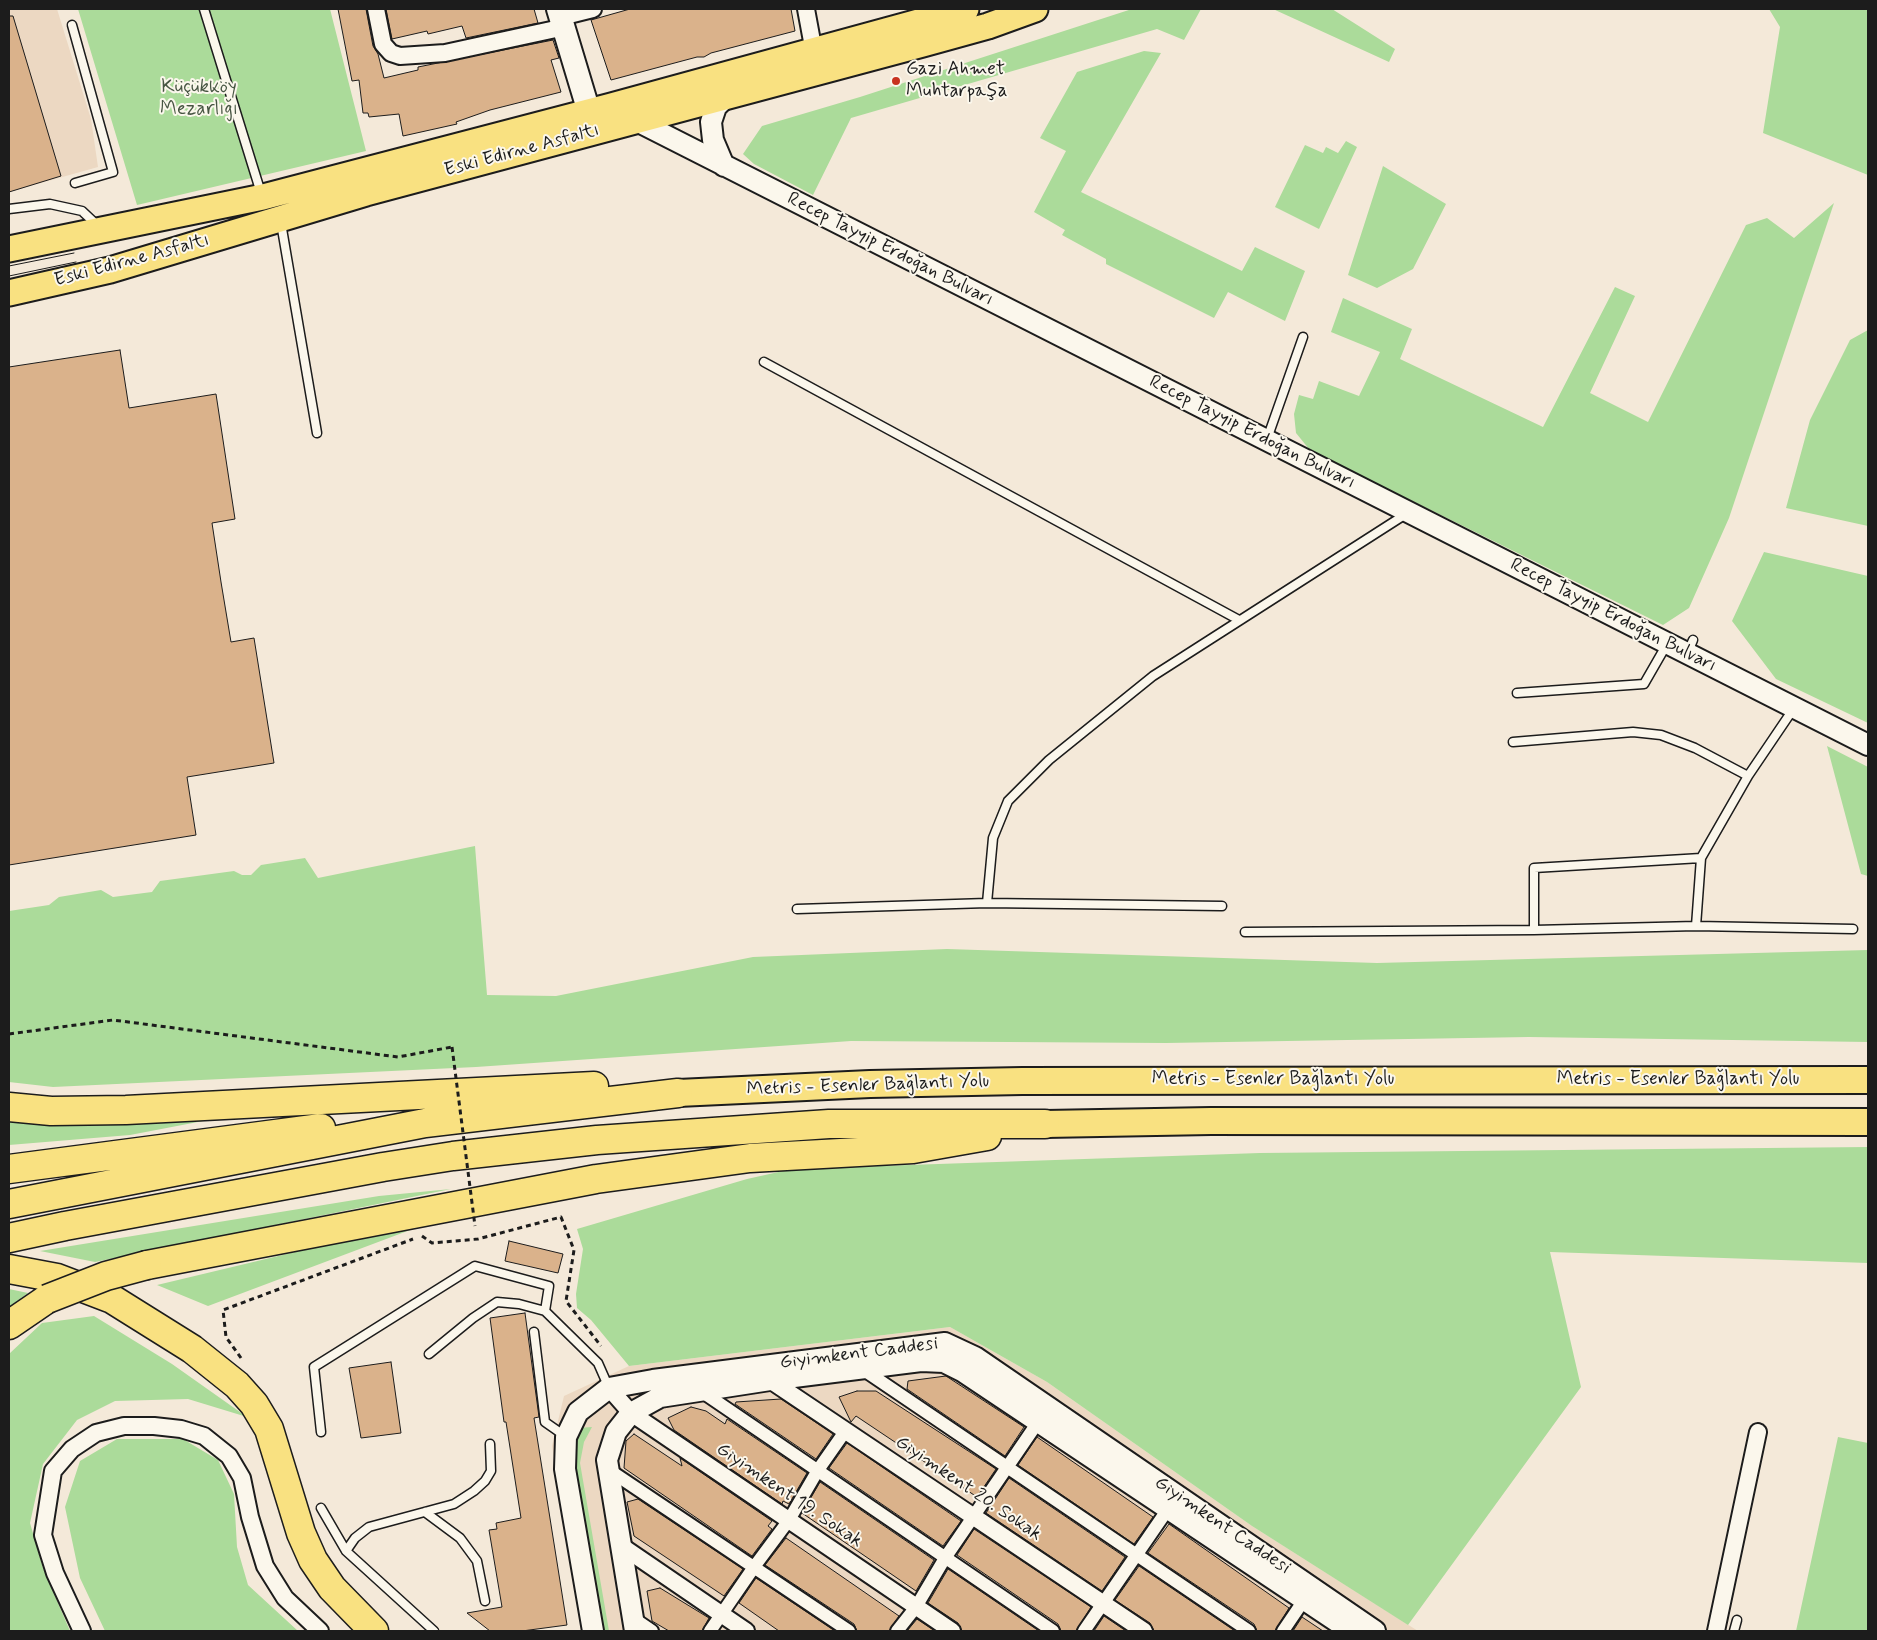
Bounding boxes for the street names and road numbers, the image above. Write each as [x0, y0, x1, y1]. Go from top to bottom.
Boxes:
street label: Eski Edirne Asfaltı [442, 119, 602, 183]
street label: Recep Tayyip Erdoğan Bulvarı [783, 188, 997, 312]
street label: Eski Edirne Asfaltı [52, 229, 212, 293]
street label: Recep Tayyip Erdoğan Bulvarı [1145, 371, 1359, 495]
street label: Recep Tayyip Erdoğan Bulvarı [1506, 554, 1720, 678]
street label: Metris - Esenler Bağlantı Yolu [1152, 1069, 1394, 1091]
street label: Metris - Esenler Bağlantı Yolu [1557, 1069, 1799, 1091]
street label: Metris - Esenler Bağlantı Yolu [746, 1070, 990, 1102]
street label: Giyimkent Caddesi [779, 1333, 939, 1375]
street label: Giyimkent 20. Sokak [890, 1431, 1046, 1547]
street label: Giyimkent 19. Sokak [711, 1439, 867, 1553]
street label: Giyimkent Caddesi [1150, 1472, 1294, 1580]

